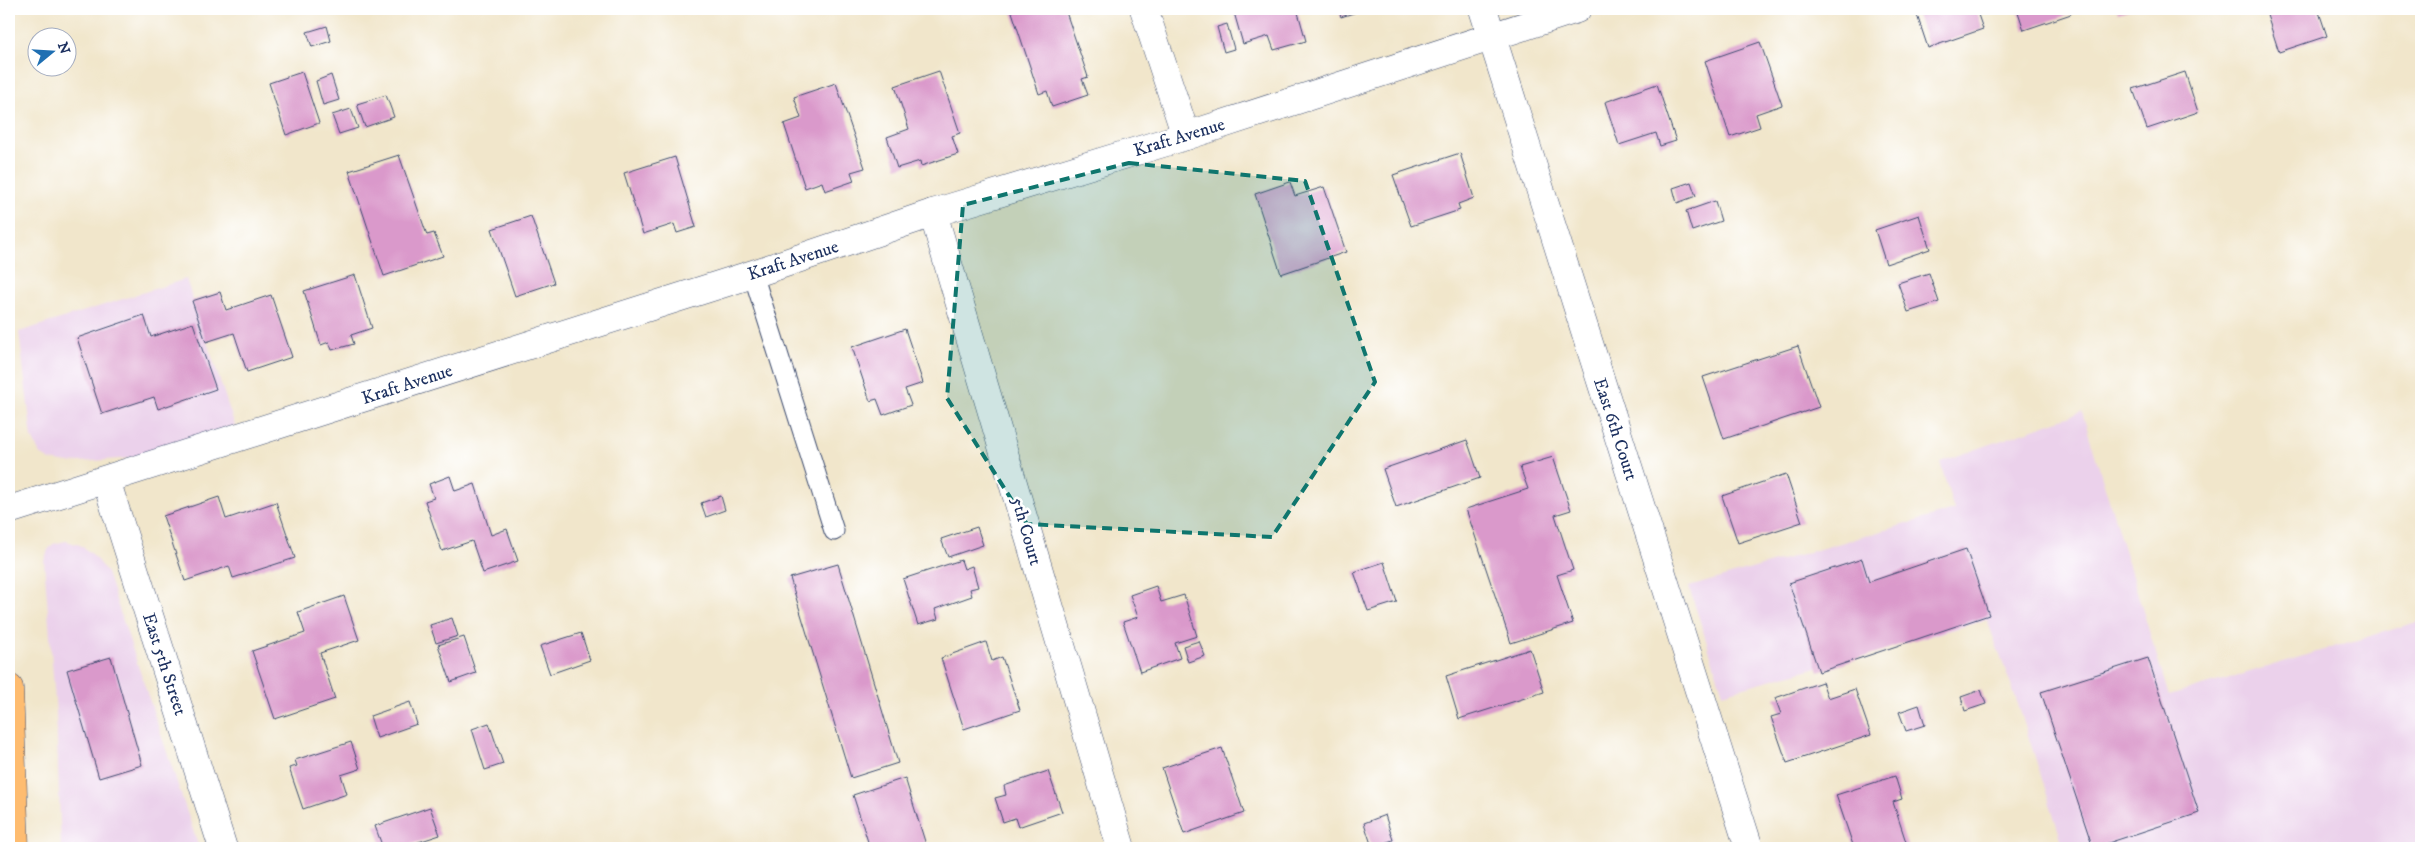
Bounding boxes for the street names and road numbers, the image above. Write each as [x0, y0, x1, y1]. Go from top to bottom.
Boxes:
street label: Kraft Avenue [1131, 114, 1228, 162]
street label: Kraft Avenue [745, 236, 842, 286]
street label: Kraft Avenue [359, 360, 456, 410]
street label: East 6th Court [1588, 375, 1642, 483]
street label: 5th Court [1006, 495, 1046, 568]
street label: East 5th Street [137, 610, 191, 719]

